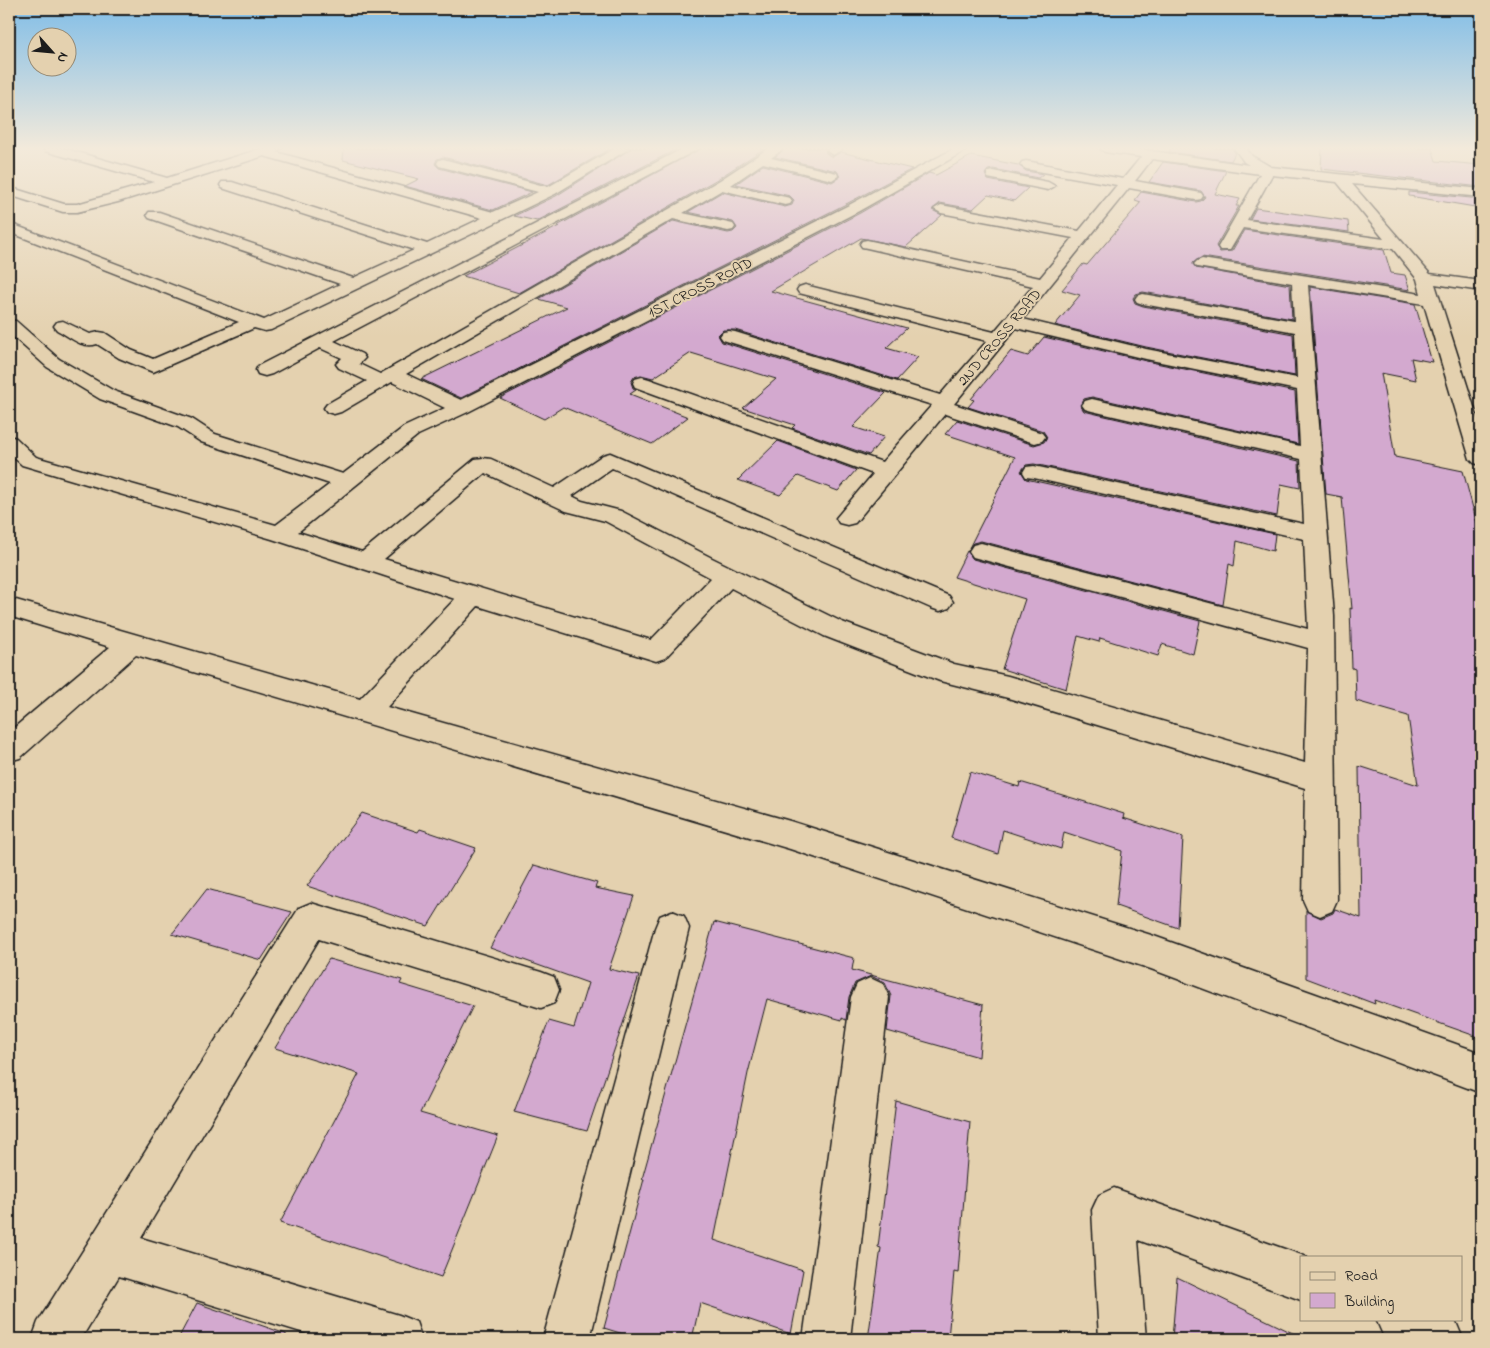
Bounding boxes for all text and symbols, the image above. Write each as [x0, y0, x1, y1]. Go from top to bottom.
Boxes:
north arrow [28, 28, 78, 78]
text: N [51, 48, 74, 66]
street label: 1ST CROSS ROAD [644, 252, 757, 324]
street label: 2ND CROSS ROAD [953, 284, 1047, 391]
legend [1300, 1256, 1462, 1320]
text: Road [1345, 1265, 1378, 1287]
text: Building [1344, 1291, 1394, 1314]

